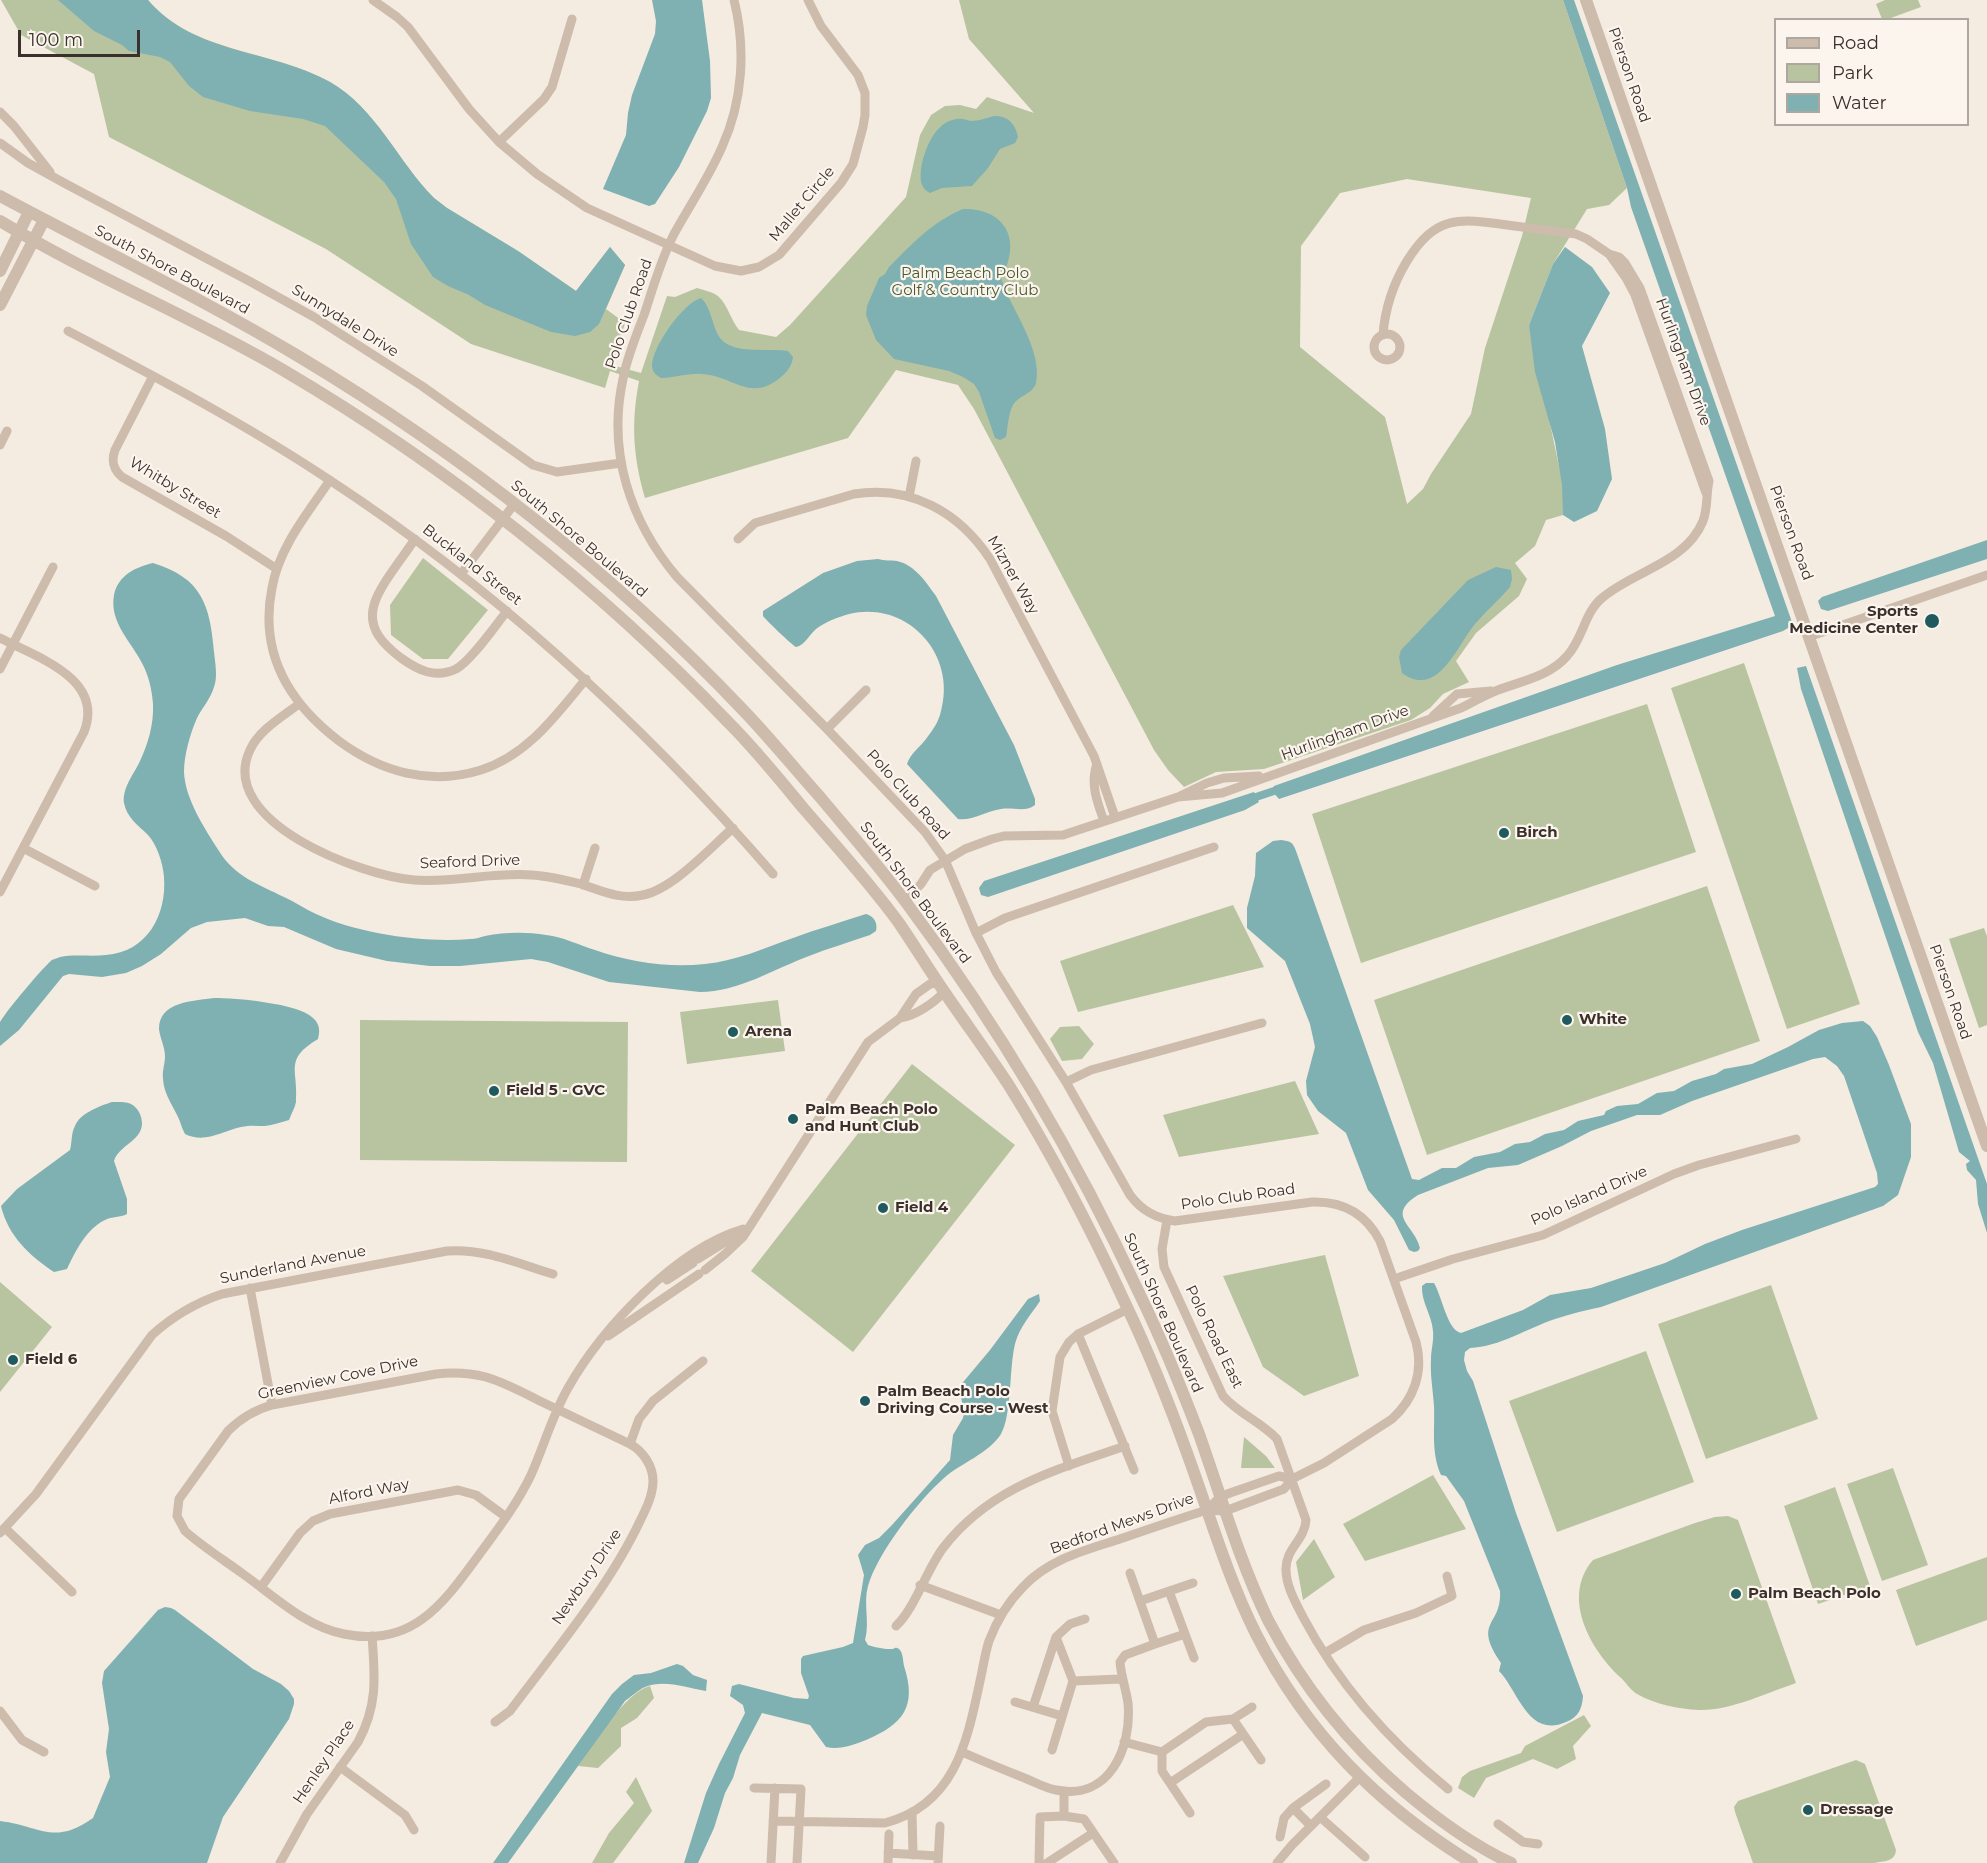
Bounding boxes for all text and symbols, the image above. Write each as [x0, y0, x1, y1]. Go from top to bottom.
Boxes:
scale bar [21, 18, 142, 56]
legend [1774, 18, 1969, 126]
street label: Pierson Road [1604, 25, 1654, 125]
text: 100 m [29, 29, 83, 51]
text: Road [1832, 32, 1879, 54]
text: Park [1832, 62, 1873, 84]
text: Water [1832, 92, 1887, 114]
street label: Mallet Circle [765, 163, 839, 245]
street label: South Shore Boulevard [91, 221, 253, 319]
street label: Polo Club Road [602, 257, 656, 371]
park label: Palm Beach Polo Golf & Country Club [892, 265, 1038, 300]
street label: Sunnydale Drive [288, 281, 402, 361]
street label: Hurlingham Drive [1651, 296, 1715, 428]
street label: Whitby Street [126, 454, 224, 522]
street label: South Shore Boulevard [507, 477, 651, 601]
street label: Pierson Road [1765, 483, 1817, 583]
street label: Buckland Street [419, 521, 525, 609]
street label: Mizner Way [983, 533, 1043, 617]
place label: Sports Medicine Center [1789, 603, 1918, 638]
marker: Sports Medicine Center [1923, 612, 1941, 630]
street label: Hurlingham Drive [1279, 701, 1411, 765]
street label: Polo Club Road [863, 746, 953, 844]
street label: South Shore Boulevard [856, 819, 974, 967]
place label: Birch [1516, 824, 1558, 842]
marker: Birch [1497, 826, 1511, 840]
street label: Seaford Drive [419, 851, 521, 873]
street label: Pierson Road [1925, 942, 1975, 1042]
place label: White [1579, 1011, 1627, 1029]
marker: White [1560, 1013, 1574, 1027]
place label: Arena [745, 1023, 792, 1041]
marker: Arena [726, 1025, 740, 1039]
place label: Field 5 - GVC [506, 1082, 605, 1100]
marker: Field 5 - GVC [487, 1084, 501, 1098]
place label: Palm Beach Polo and Hunt Club [805, 1101, 938, 1136]
marker: Palm Beach Polo and Hunt Club [786, 1112, 800, 1126]
street label: Polo Island Drive [1528, 1162, 1650, 1230]
street label: Polo Club Road [1180, 1180, 1296, 1214]
place label: Field 4 [895, 1199, 948, 1217]
marker: Field 4 [876, 1201, 890, 1215]
street label: South Shore Boulevard [1120, 1230, 1206, 1396]
street label: Sunderland Avenue [218, 1242, 368, 1288]
street label: Polo Road East [1181, 1282, 1247, 1392]
place label: Field 6 [25, 1351, 77, 1369]
street label: Greenview Cove Drive [256, 1352, 420, 1404]
marker: Field 6 [6, 1353, 20, 1367]
place label: Palm Beach Polo Driving Course - West [877, 1383, 1048, 1418]
marker: Palm Beach Polo Driving Course - West [858, 1394, 872, 1408]
street label: Alford Way [327, 1475, 411, 1509]
street label: Bedford Mews Drive [1048, 1490, 1196, 1558]
street label: Newbury Drive [548, 1526, 626, 1628]
place label: Palm Beach Polo [1748, 1585, 1881, 1603]
marker: Palm Beach Polo [1729, 1587, 1743, 1601]
street label: Henley Place [289, 1717, 359, 1807]
place label: Dressage [1820, 1801, 1893, 1819]
marker: Dressage [1801, 1803, 1815, 1817]

